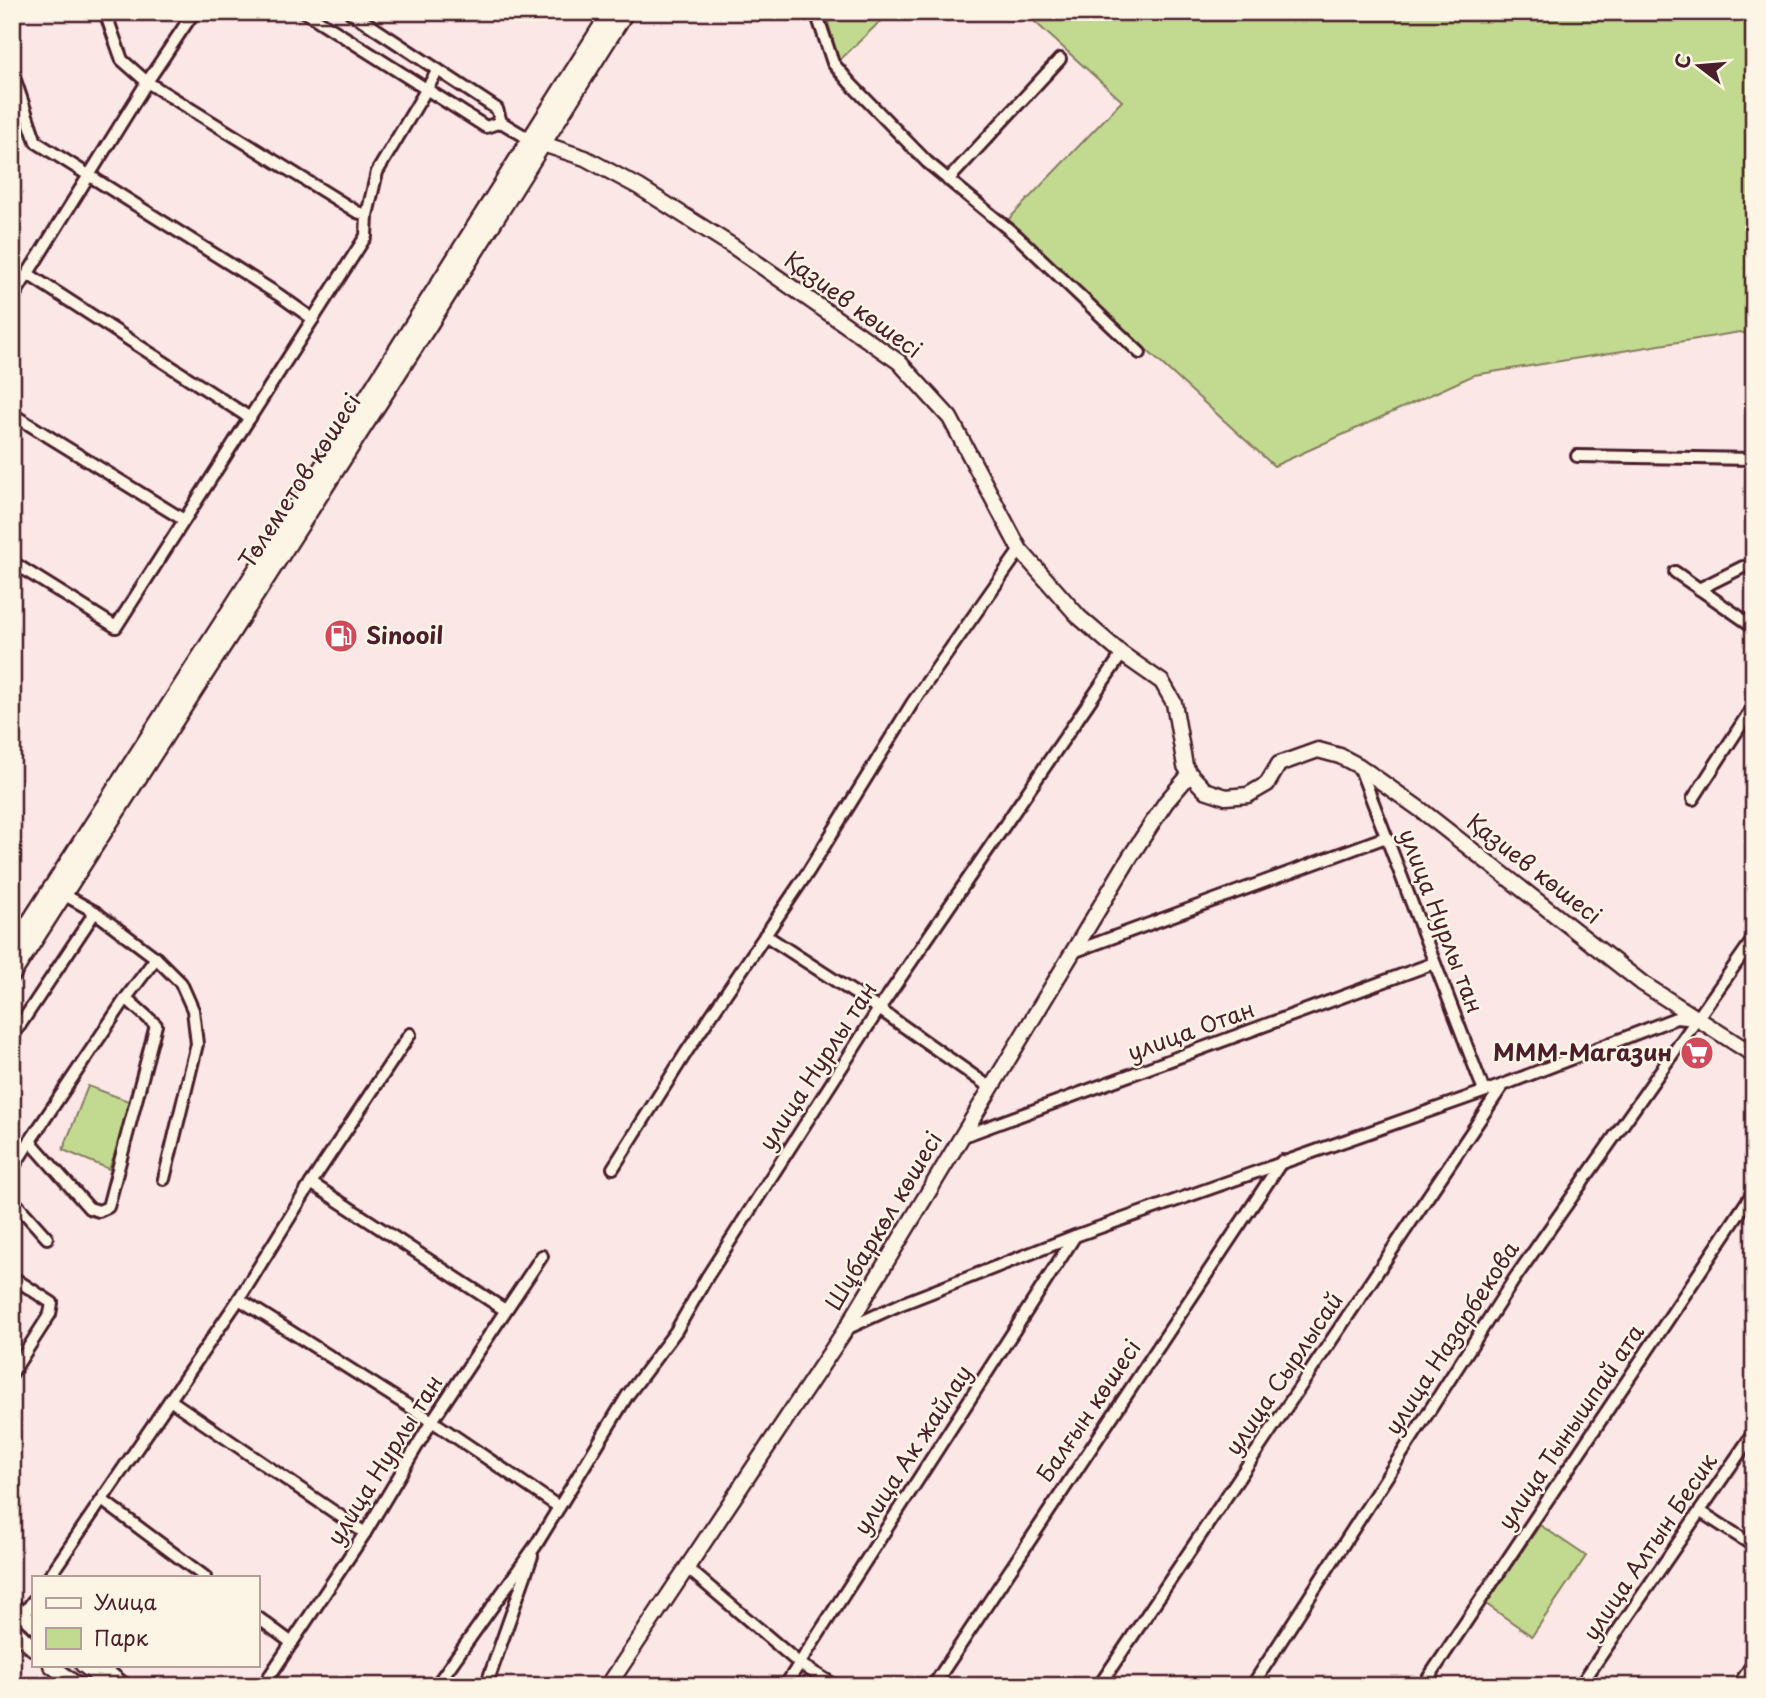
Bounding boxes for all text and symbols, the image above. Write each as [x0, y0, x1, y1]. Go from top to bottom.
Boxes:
north arrow [1664, 32, 1734, 102]
text: С [1666, 50, 1697, 72]
street label: Қазиев көшесі [778, 242, 930, 366]
street label: Төлеметов көшесі [229, 386, 369, 575]
fuel station icon: Sinooil [322, 617, 360, 655]
place label: Sinooil [366, 617, 443, 652]
street label: Қазиев көшесі [1460, 804, 1610, 932]
street label: улица Нурлы тан [1391, 823, 1494, 1018]
street label: улица Нурлы тан [749, 974, 885, 1157]
street label: улица Отан [1122, 990, 1259, 1069]
place label: МММ-Магазин [1493, 1034, 1672, 1069]
supermarket icon: МММ-Магазин [1678, 1034, 1716, 1072]
street label: Шұбаркөл көшесі [815, 1124, 950, 1316]
street label: улица Назарбекова [1375, 1233, 1527, 1441]
street label: улица Сырлысай [1215, 1285, 1350, 1462]
street label: улица Тынышпай ата [1488, 1316, 1652, 1536]
street label: Балғын көшесі [1027, 1332, 1149, 1489]
street label: улица Ак жайлау [843, 1357, 980, 1541]
street label: улица Нурлы тан [317, 1367, 450, 1551]
street label: улица Алтын Бесик [1573, 1445, 1725, 1647]
legend [32, 1576, 259, 1666]
text: Улица [94, 1585, 157, 1617]
text: Парк [94, 1621, 149, 1653]

